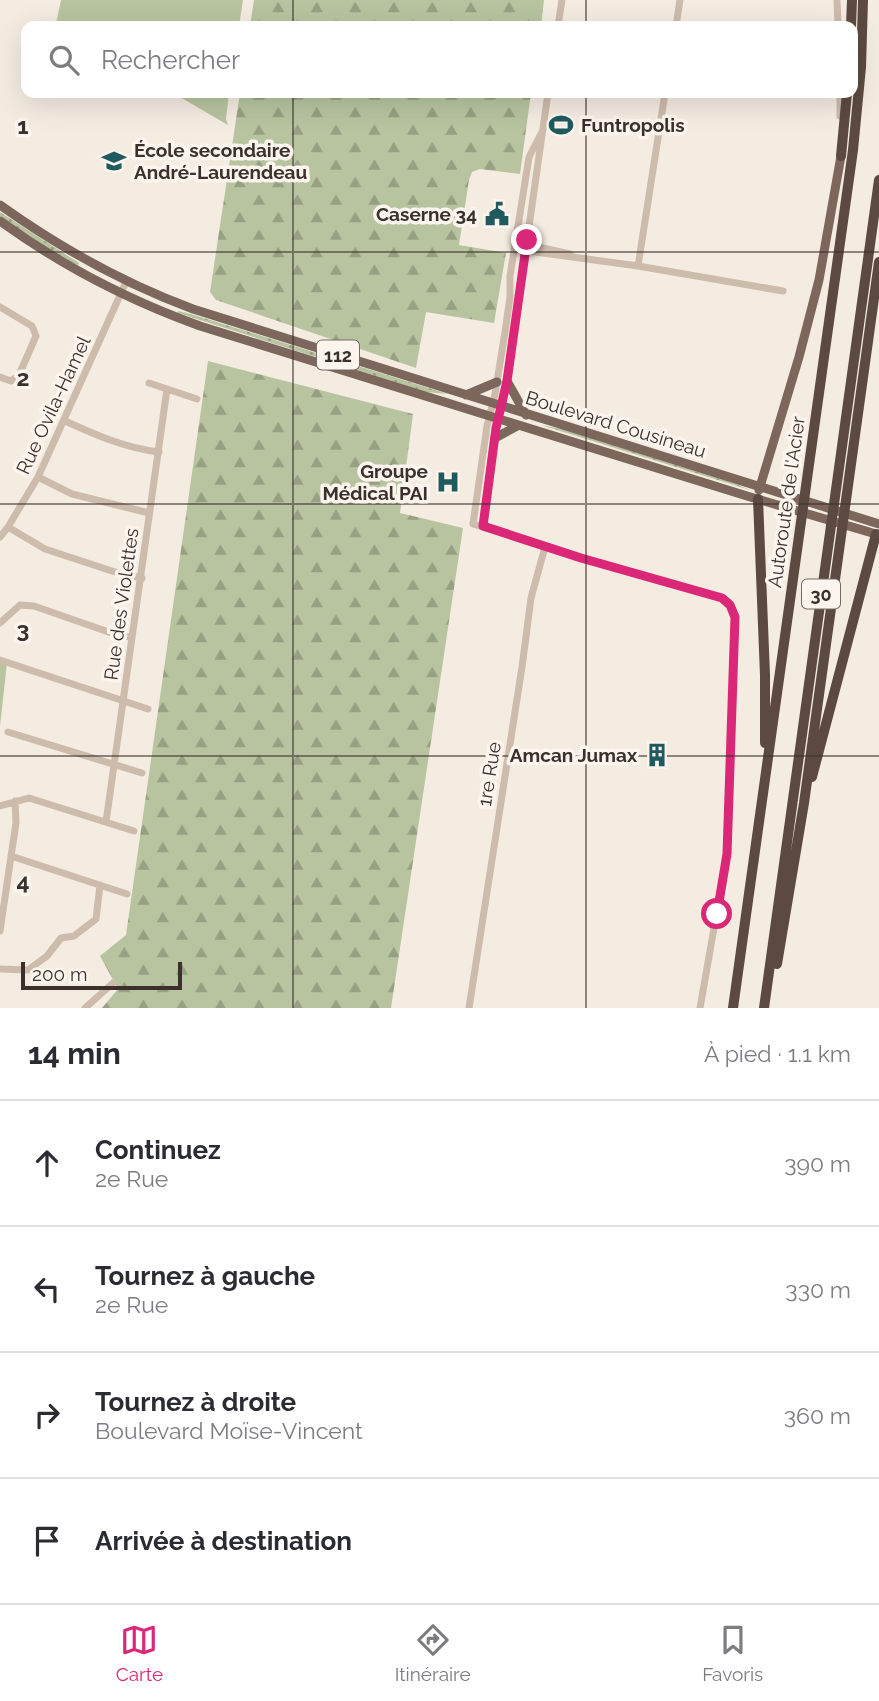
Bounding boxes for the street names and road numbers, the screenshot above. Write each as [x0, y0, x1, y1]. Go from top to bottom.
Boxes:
street label: Rue Ovila-Hamel [11, 332, 95, 477]
road number: 112 [317, 340, 359, 370]
street label: Boulevard Cousineau [523, 386, 709, 462]
street label: Autoroute de l'Acier [763, 415, 809, 589]
street label: Rue des Violettes [99, 527, 143, 681]
road number: 30 [802, 580, 840, 608]
street label: 1re Rue [473, 740, 505, 808]

